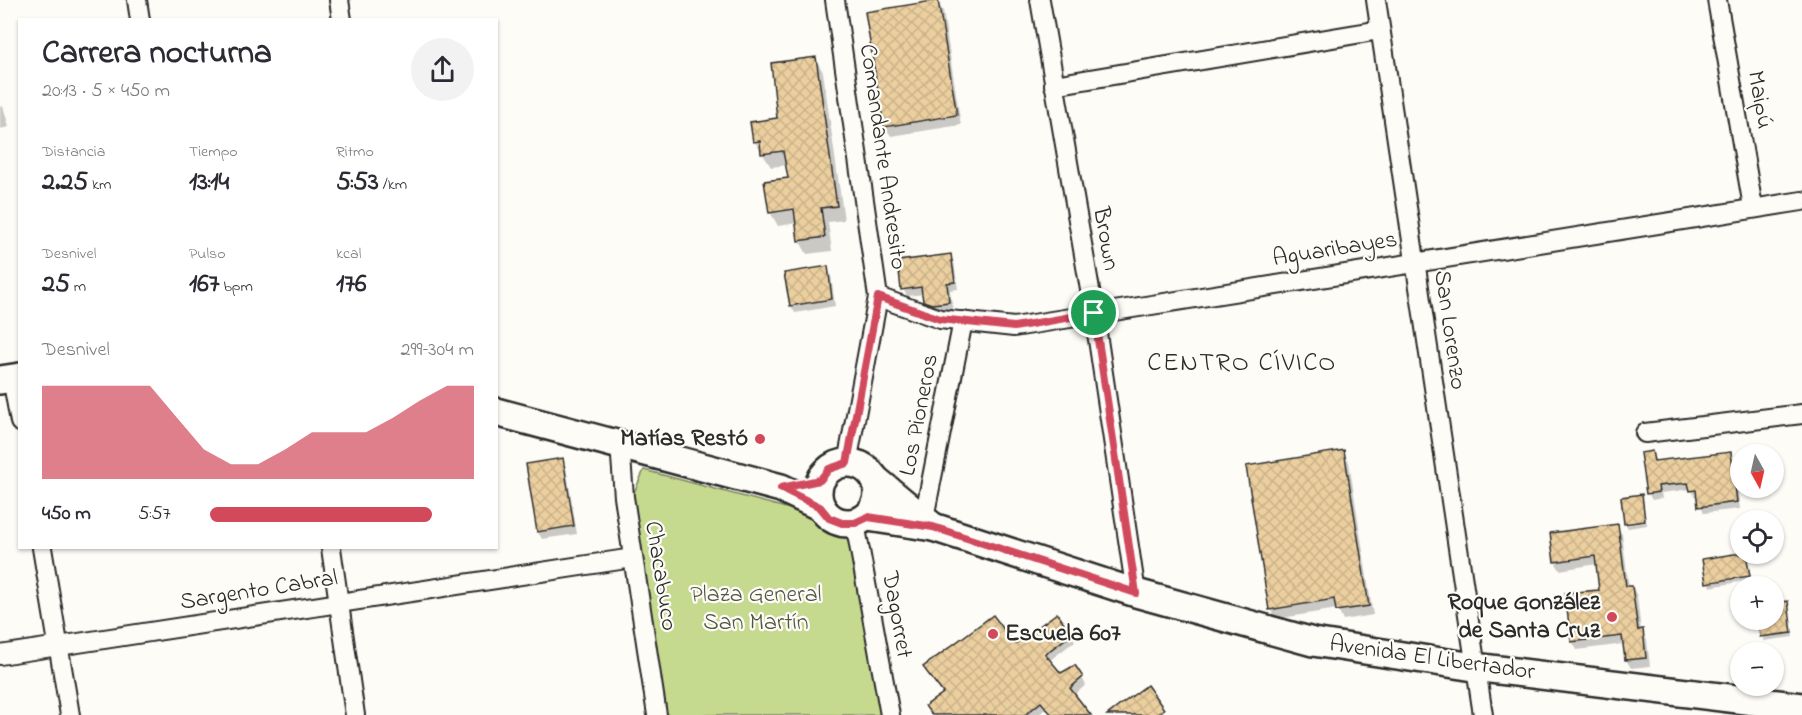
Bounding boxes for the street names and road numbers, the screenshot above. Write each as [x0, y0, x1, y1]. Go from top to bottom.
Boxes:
street label: Comandante Andresito [849, 42, 915, 272]
street label: Maipú [1737, 68, 1781, 132]
street label: Brown [1082, 204, 1128, 273]
street label: Aguaribayes [1270, 223, 1400, 278]
street label: San Lorenzo [1423, 268, 1475, 392]
street label: Los Pioneros [891, 351, 949, 479]
street label: Chacabuco [634, 519, 686, 633]
street label: Sargento Cabral [178, 561, 340, 621]
street label: Dagorret [871, 568, 921, 661]
street label: Avenida El Libertador [1327, 627, 1538, 691]

